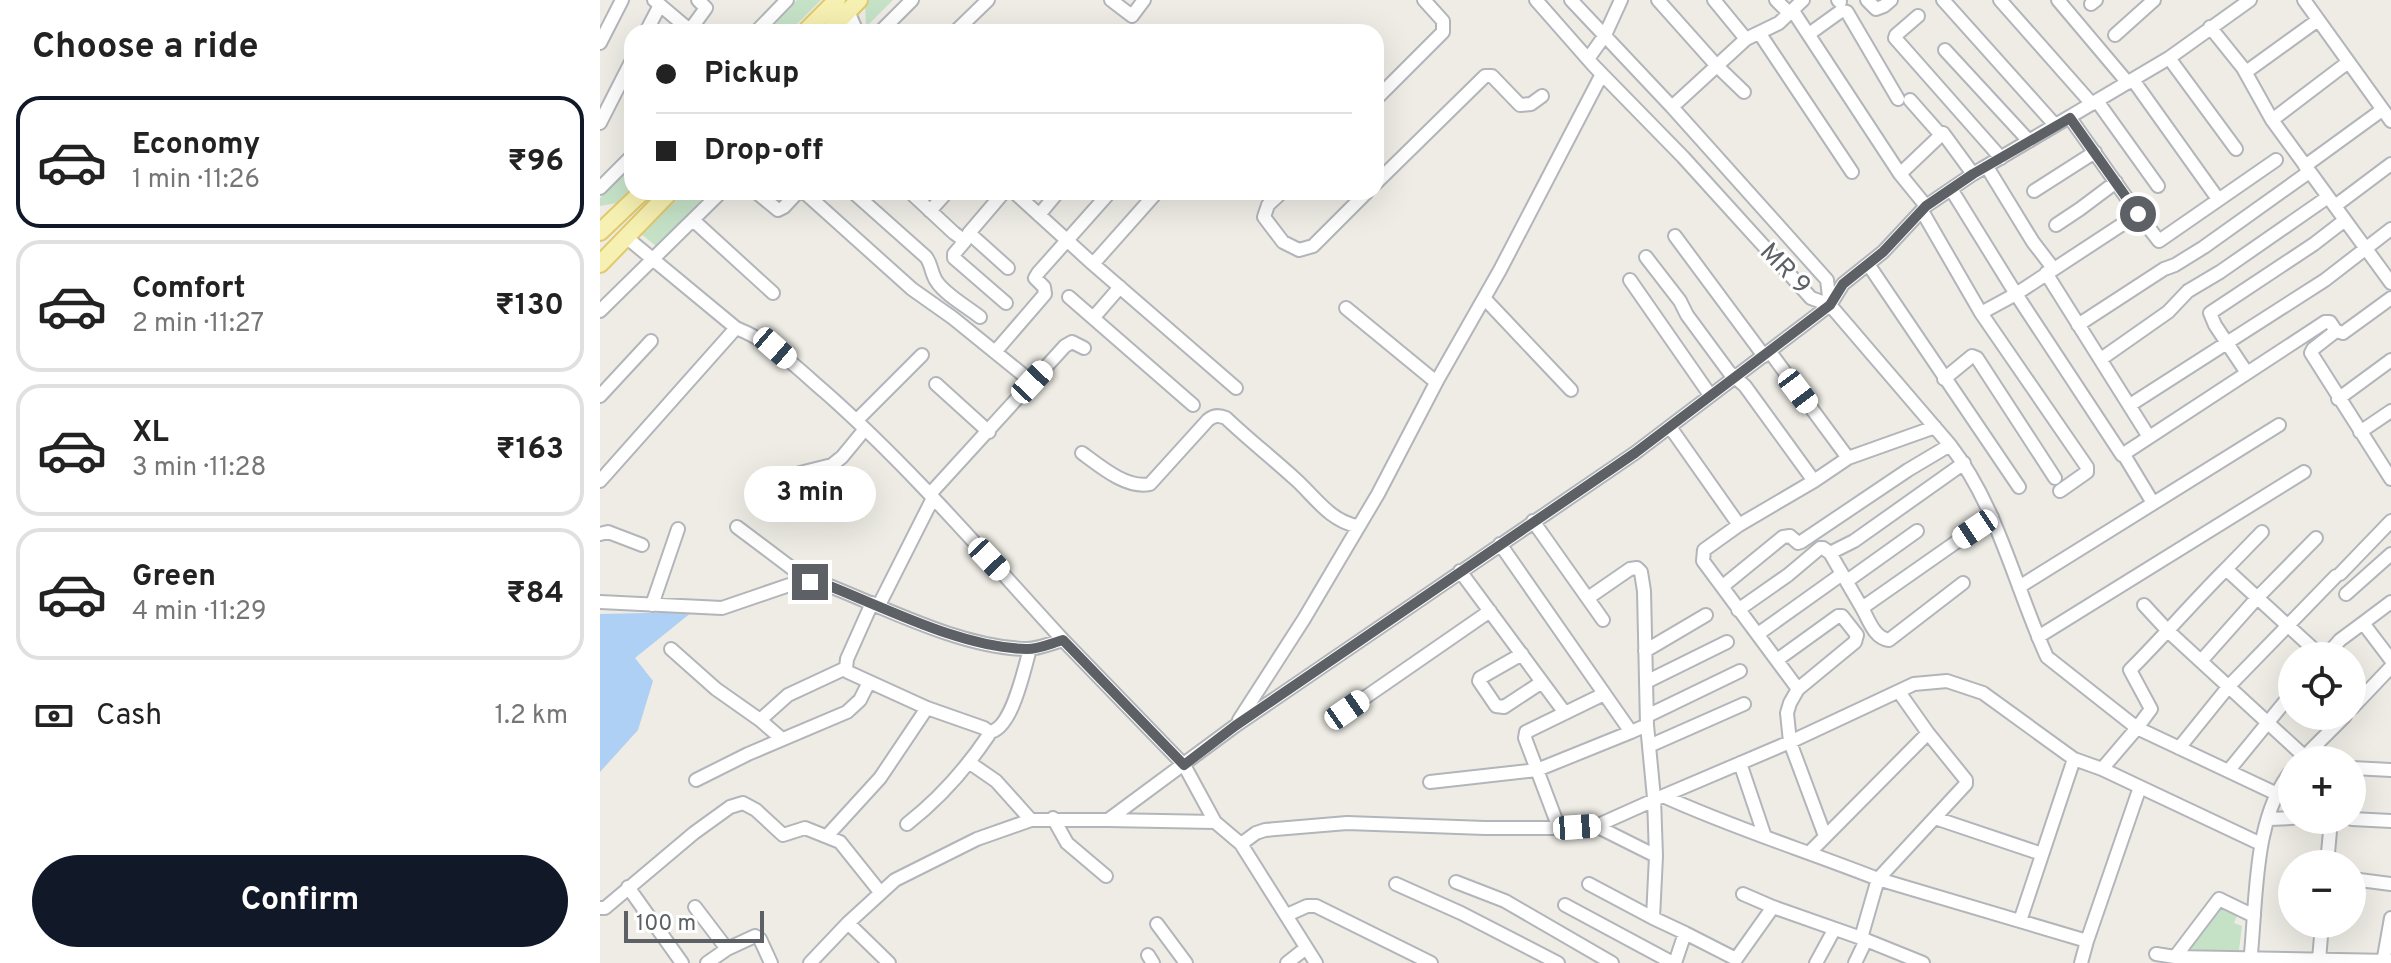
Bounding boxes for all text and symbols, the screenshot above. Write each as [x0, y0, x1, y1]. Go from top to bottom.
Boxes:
text: Choose a ride [32, 25, 258, 71]
text: Pickup [704, 56, 799, 93]
icon: car [36, 126, 108, 198]
text: Economy [132, 127, 260, 164]
text: Drop-off [704, 133, 823, 170]
text: ₹96 [507, 144, 564, 181]
text: 1 min · 11:26 [132, 164, 260, 197]
route start [2120, 196, 2156, 232]
street label: MR 9 [1752, 237, 1817, 303]
icon: car [36, 270, 108, 342]
text: Comfort [132, 271, 245, 308]
text: ₹130 [495, 288, 564, 325]
text: 2 min · 11:27 [132, 308, 264, 341]
car [749, 323, 801, 373]
car [1007, 356, 1057, 408]
car [1774, 365, 1822, 417]
icon: car [36, 414, 108, 486]
text: XL [132, 415, 169, 452]
text: ₹163 [496, 432, 564, 469]
text: 3 min · 11:28 [132, 452, 266, 485]
callout: 3 min [744, 466, 876, 522]
text: 3 min [776, 477, 844, 510]
car [1948, 506, 2002, 552]
car [964, 533, 1014, 585]
icon: car [36, 558, 108, 630]
text: Green [132, 559, 216, 596]
route end [792, 564, 828, 600]
text: ₹84 [506, 576, 564, 613]
text: 4 min · 11:29 [132, 596, 266, 629]
map controls [2278, 642, 2366, 938]
button: locate [2278, 642, 2366, 730]
car [1320, 686, 1374, 734]
icon: cash [32, 694, 76, 738]
text: Cash [96, 698, 162, 735]
text: 1.2 km [495, 700, 568, 733]
button: + [2278, 746, 2366, 834]
car [1552, 813, 1602, 841]
button: − [2278, 850, 2366, 938]
button: Confirm [32, 855, 568, 947]
scale bar [624, 907, 764, 943]
text: 100 m [636, 911, 696, 938]

